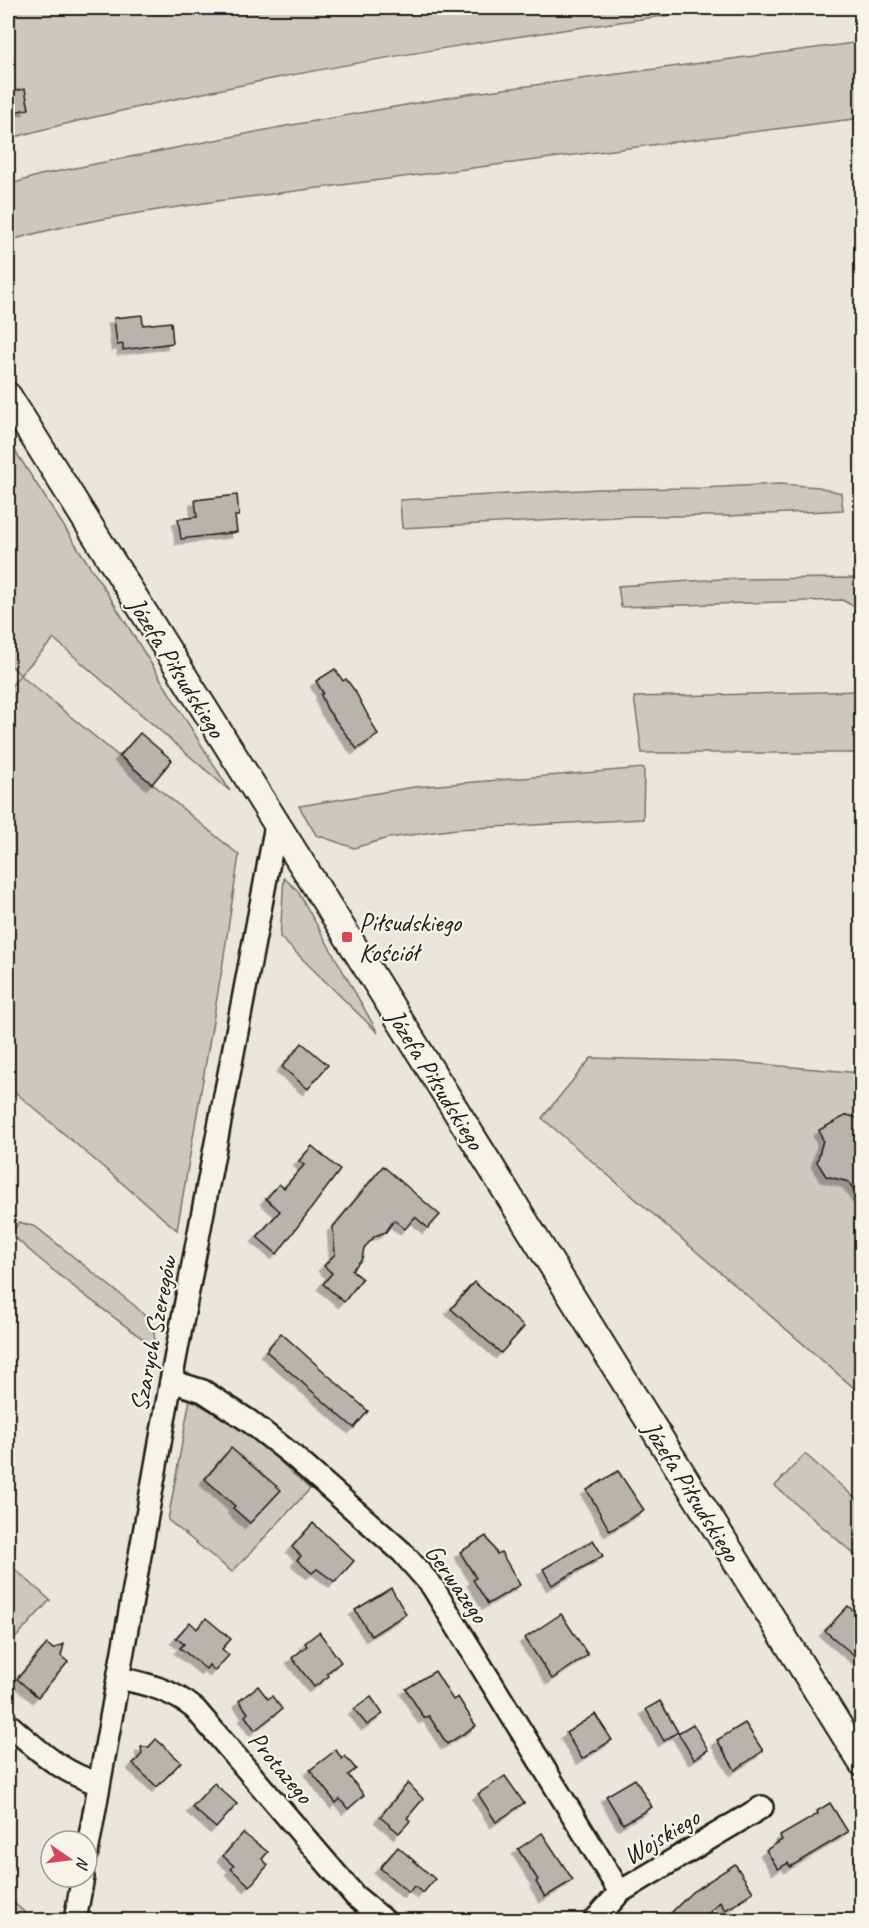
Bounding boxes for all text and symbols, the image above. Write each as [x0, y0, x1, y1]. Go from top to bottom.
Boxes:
street label: Józefa Piłsudskiego [119, 589, 234, 745]
place label: Piłsudskiego Kościół [359, 906, 463, 969]
marker: Piłsudskiego Kościół [340, 930, 354, 944]
street label: Józefa Piłsudskiego [378, 1001, 493, 1157]
street label: Szarych Szeregów [122, 1251, 185, 1414]
street label: Józefa Piłsudskiego [634, 1413, 749, 1569]
street label: Gerwazego [417, 1537, 497, 1631]
street label: Protazego [241, 1724, 322, 1812]
street label: Wojskiego [617, 1800, 707, 1872]
north arrow [39, 1829, 99, 1889]
text: N [71, 1855, 93, 1873]

